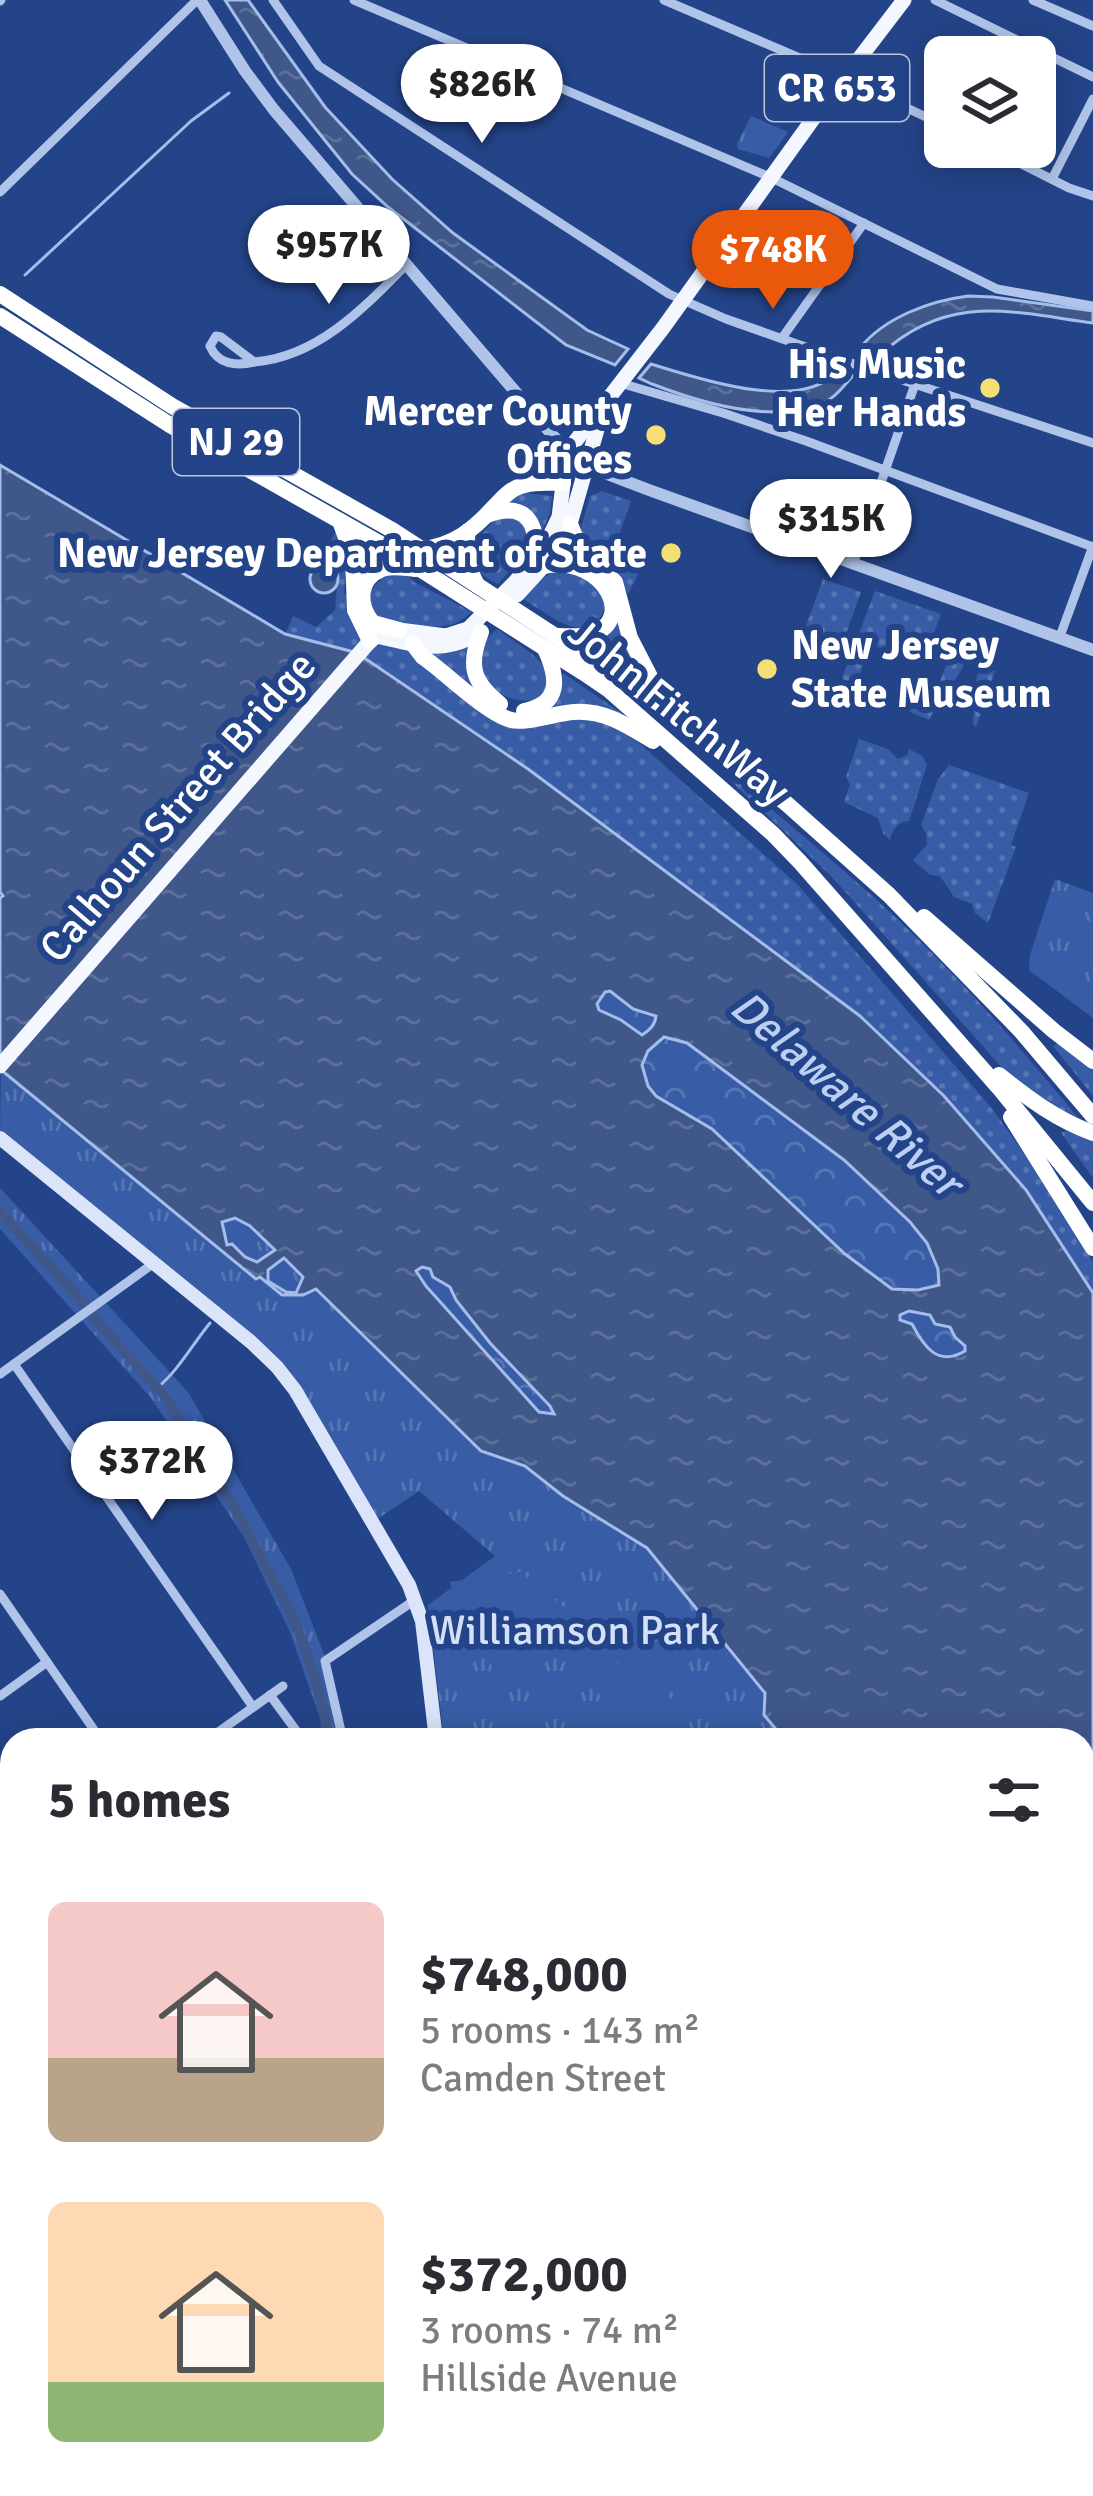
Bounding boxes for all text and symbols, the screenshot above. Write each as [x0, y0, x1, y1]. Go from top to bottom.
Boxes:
map controls [924, 36, 1056, 168]
button: layers [924, 36, 1056, 168]
pin: $826K [398, 44, 566, 146]
road number: CR 653 [765, 55, 909, 121]
text: $826K [428, 59, 536, 107]
pin: $957K [245, 205, 413, 307]
pin: $748K [689, 210, 857, 312]
text: $957K [275, 220, 383, 268]
text: $748K [719, 225, 827, 273]
place label: His Music Her Hands [776, 339, 966, 438]
marker: His Music Her Hands [977, 375, 1003, 401]
place label: Mercer County Offices [363, 386, 632, 485]
road number: NJ 29 [173, 409, 299, 475]
marker: Mercer County Offices [643, 422, 669, 448]
pin: $315K [747, 479, 915, 581]
text: $315K [777, 494, 885, 542]
place label: New Jersey Department of State [57, 528, 647, 579]
marker: New Jersey Department of State [658, 540, 684, 566]
street label: John Fitch Way [558, 607, 800, 817]
place label: New Jersey State Museum [791, 620, 1051, 719]
street label: Calhoun Street Bridge [29, 641, 327, 973]
marker: New Jersey State Museum [754, 656, 780, 682]
water label: Delaware River [719, 979, 977, 1213]
pin: $372K [68, 1421, 236, 1523]
text: $372K [98, 1436, 206, 1484]
park label: Williamson Park [430, 1605, 720, 1656]
icon: filters [981, 1767, 1047, 1833]
text: 5 homes [48, 1769, 230, 1832]
text: $748,000 [420, 1943, 628, 2006]
icon: home [144, 1950, 288, 2094]
text: 5 rooms · 143 m² [420, 2006, 700, 2054]
text: Camden Street [420, 2054, 666, 2102]
text: $372,000 [420, 2243, 628, 2306]
icon: home [144, 2250, 288, 2394]
text: 3 rooms · 74 m² [420, 2306, 679, 2354]
text: Hillside Avenue [420, 2354, 678, 2402]

